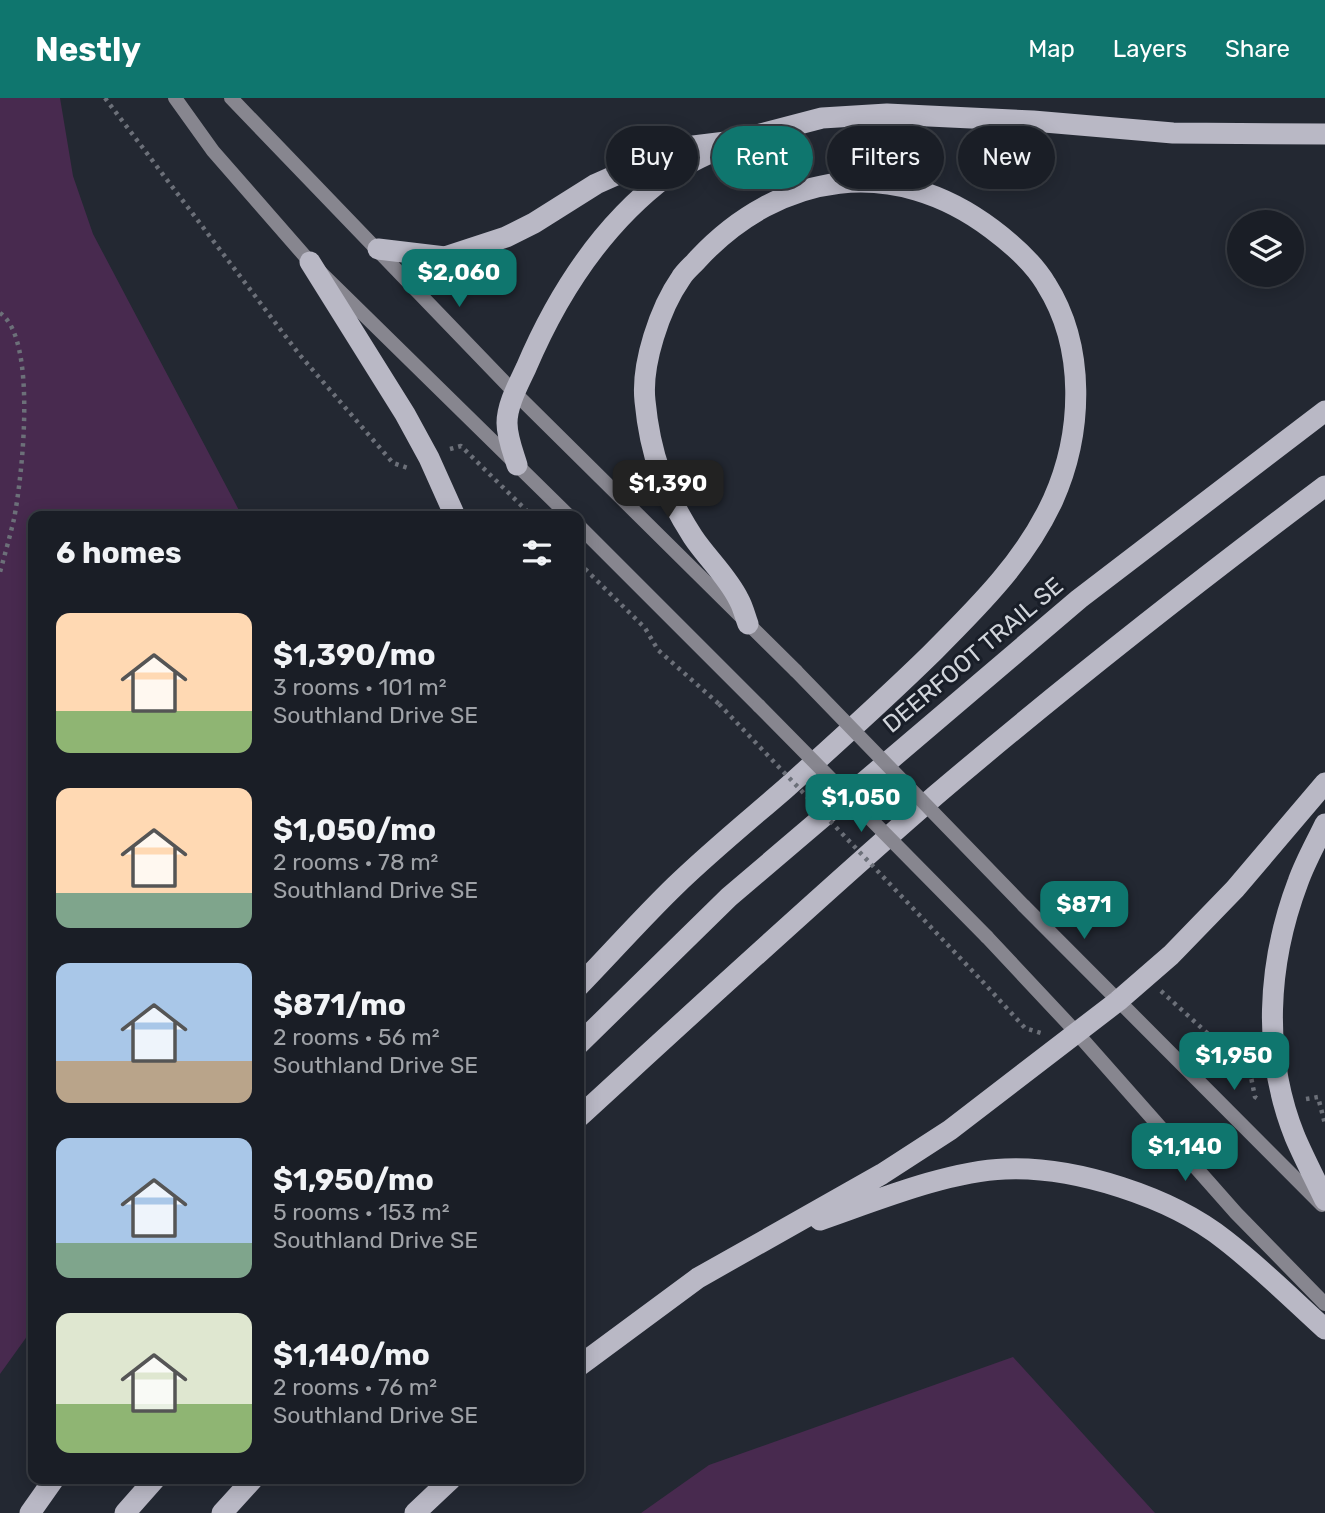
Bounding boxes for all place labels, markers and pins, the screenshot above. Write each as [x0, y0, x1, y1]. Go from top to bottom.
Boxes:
pin: $2,060 [402, 250, 516, 309]
pin: $1,390 [611, 460, 725, 520]
pin: $1,050 [804, 774, 918, 834]
pin: $871 [1043, 882, 1125, 941]
pin: $1,950 [1177, 1032, 1291, 1092]
pin: $1,140 [1128, 1124, 1242, 1183]

